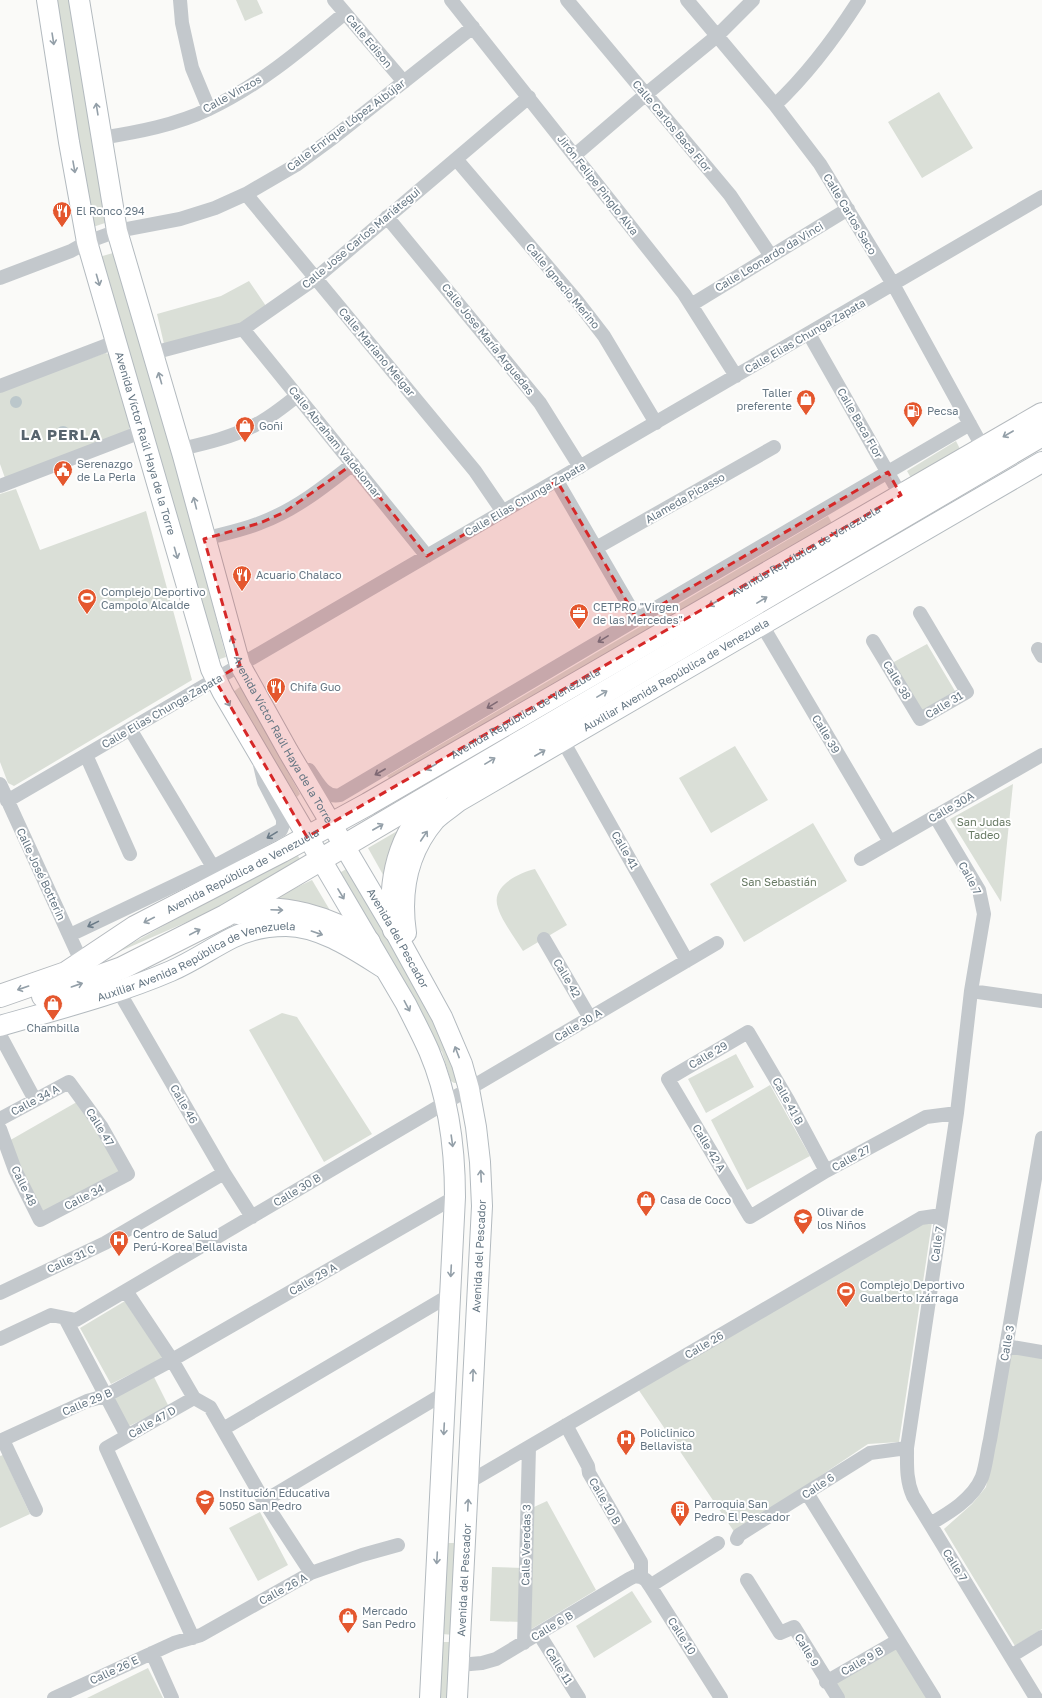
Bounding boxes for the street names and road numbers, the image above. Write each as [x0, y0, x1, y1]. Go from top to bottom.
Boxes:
street label: Calle Edison [343, 12, 395, 70]
street label: Calle Vinzos [200, 72, 263, 115]
street label: Calle Enrique López Albújar [284, 75, 408, 173]
street label: Calle Carlos Baca Flor [630, 77, 715, 175]
street label: Jirón Felipe Pinglo Alva [555, 132, 642, 237]
street label: Calle Carlos Saco [821, 171, 880, 257]
street label: Calle Jose Carlos Mariátegui [299, 184, 422, 291]
street label: Calle Leonardo da Vinci [712, 219, 825, 294]
street label: Calle Ignacio Merino [524, 240, 603, 331]
street label: Calle Jose María Arguedas [439, 280, 537, 397]
street label: Calle Elias Chunga Zapata [742, 296, 868, 376]
street label: Calle Mariano Melgar [337, 305, 419, 399]
street label: Avenida Víctor Raúl Haya de la Torre [113, 350, 179, 536]
street label: Calle Abraham Valdelomar [286, 383, 385, 501]
street label: Calle Baca Flor [835, 385, 886, 461]
street label: Calle Elias Chunga Zapata [462, 459, 588, 539]
street label: Alameda Picasso [643, 469, 727, 526]
street label: Avenida República de Venezuela [728, 502, 882, 599]
street label: Auxiliar Avenida República de Venezuela [580, 615, 771, 734]
street label: Avenida Víctor Raúl Haya de la Torre [232, 654, 336, 825]
street label: Calle 38 [881, 658, 914, 702]
street label: Avenida República de Venezuela [448, 664, 602, 761]
street label: Calle Elias Chunga Zapata [99, 671, 225, 751]
street label: Calle 31 [923, 688, 965, 721]
street label: Calle 39 [810, 712, 843, 755]
street label: Calle 30A [926, 788, 976, 825]
street label: Avenida República de Venezuela [164, 825, 321, 916]
street label: Calle José Botterin [14, 826, 69, 922]
street label: Calle 41 [609, 828, 642, 871]
street label: Calle 7 [956, 859, 985, 897]
street label: Avenida del Pescador [365, 886, 432, 991]
street label: Auxiliar Avenida República de Venezuela [95, 919, 296, 1003]
street label: Calle 42 [551, 956, 584, 1000]
street label: Calle 30 A [552, 1005, 604, 1044]
street label: Calle 29 [686, 1038, 730, 1071]
street label: Calle 41 B [770, 1075, 807, 1127]
street label: Calle 34 A [8, 1081, 62, 1118]
street label: Calle 46 [168, 1082, 201, 1126]
street label: Calle 47 [84, 1105, 117, 1148]
street label: Calle 42 A [690, 1122, 729, 1174]
street label: Calle 27 [829, 1142, 872, 1173]
street label: Calle 48 [9, 1164, 40, 1208]
street label: Calle 30 B [271, 1170, 323, 1209]
street label: Calle 34 [62, 1181, 106, 1212]
street label: Avenida del Pescador [469, 1198, 488, 1313]
street label: Calle 7 [928, 1225, 945, 1262]
street label: Calle 31 C [45, 1242, 97, 1275]
street label: Calle 29 A [287, 1259, 339, 1297]
street label: Calle 3 [997, 1324, 1016, 1362]
street label: Calle 26 [682, 1328, 726, 1361]
street label: Calle 29 B [60, 1385, 114, 1418]
street label: Calle 47 D [126, 1403, 178, 1440]
street label: Calle 6 [799, 1470, 837, 1501]
street label: Calle 10 B [587, 1475, 624, 1527]
street label: Calle Veredas 3 [518, 1504, 533, 1586]
street label: Avenida del Pescador [454, 1522, 473, 1637]
street label: Calle 7 [940, 1546, 970, 1583]
street label: Calle 26 A [256, 1570, 310, 1607]
street label: Calle 6 B [528, 1608, 575, 1643]
street label: Calle 10 [666, 1615, 699, 1657]
street label: Calle 9 [792, 1631, 822, 1669]
street label: Calle 9 B [838, 1643, 885, 1678]
street label: Calle 11 [543, 1645, 576, 1686]
street label: Calle 26 E [87, 1652, 140, 1686]

